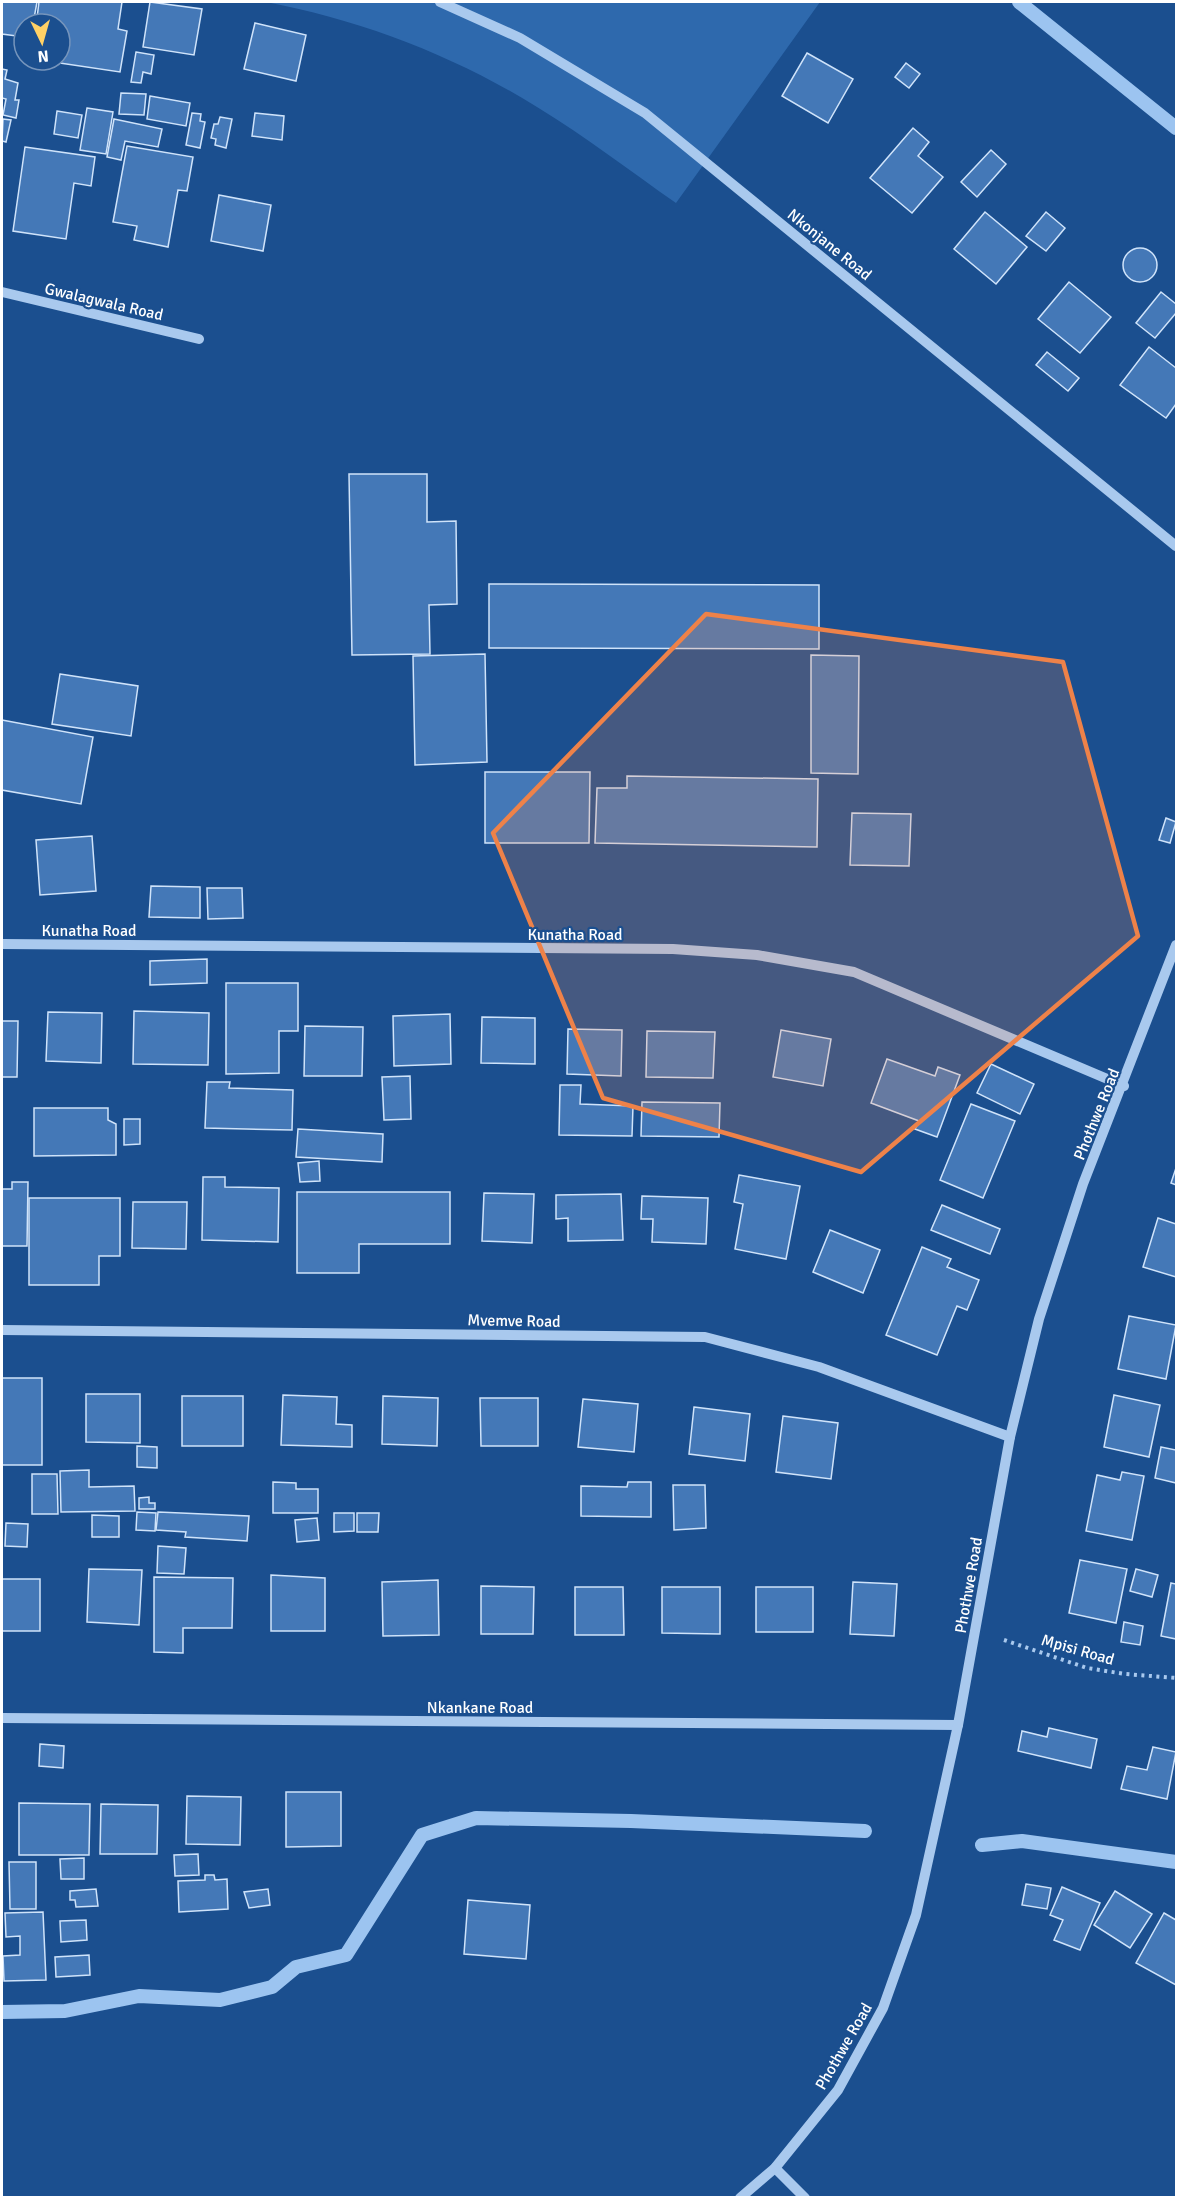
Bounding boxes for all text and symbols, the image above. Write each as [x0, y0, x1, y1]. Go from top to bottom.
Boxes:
north arrow [12, 12, 72, 72]
text: N [37, 45, 50, 66]
street label: Nkonjane Road [783, 205, 876, 285]
street label: Gwalagwala Road [43, 279, 165, 325]
street label: Kunatha Road [42, 921, 136, 941]
street label: Kunatha Road [528, 925, 622, 945]
street label: Phothwe Road [1069, 1066, 1124, 1163]
street label: Mvemve Road [467, 1310, 561, 1332]
street label: Phothwe Road [951, 1536, 987, 1635]
street label: Mpisi Road [1039, 1630, 1116, 1670]
street label: Nkankane Road [427, 1698, 533, 1718]
street label: Phothwe Road [811, 1999, 877, 2094]

